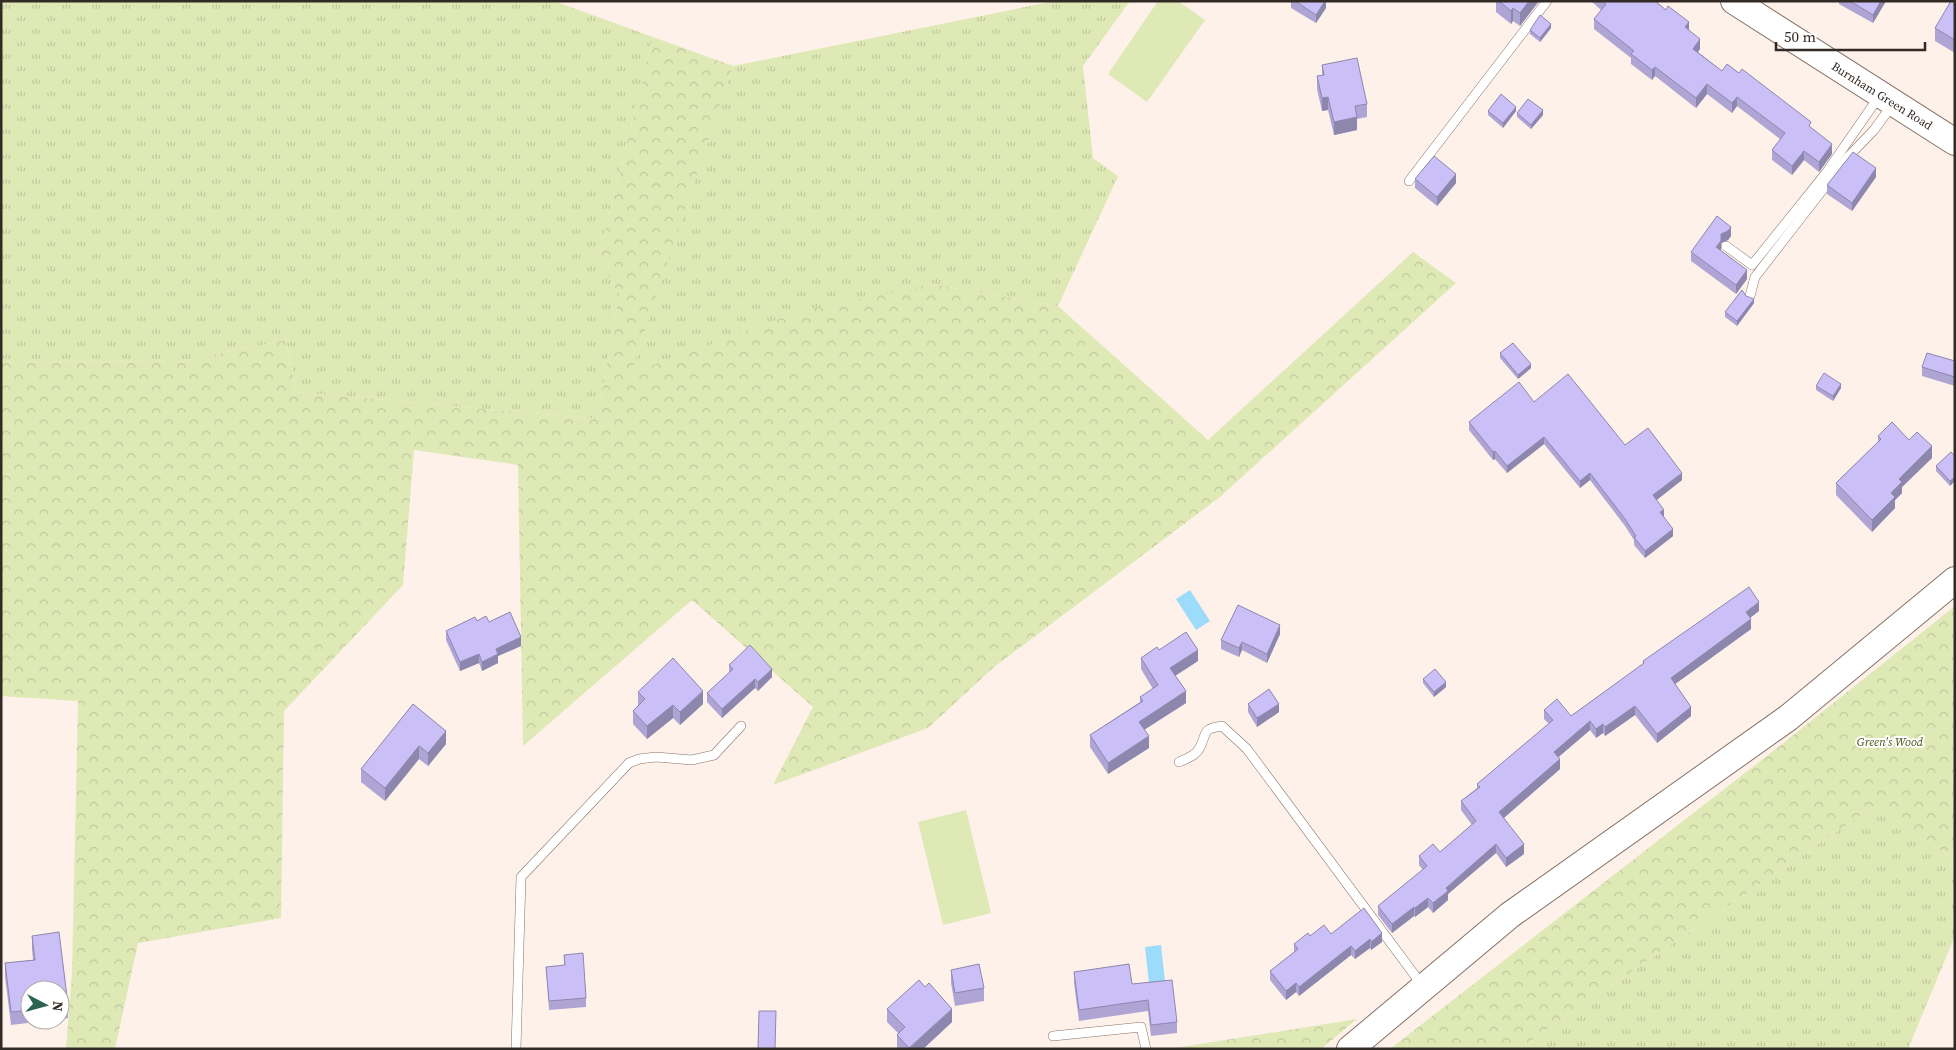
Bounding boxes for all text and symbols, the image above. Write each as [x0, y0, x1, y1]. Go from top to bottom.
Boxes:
scale bar [1776, 20, 1925, 52]
text: 50 m [1784, 26, 1816, 47]
street label: Burnham Green Road [1829, 58, 1936, 134]
park label: Green's Wood [1857, 734, 1924, 750]
north arrow [20, 980, 70, 1030]
text: N [47, 1000, 68, 1012]

